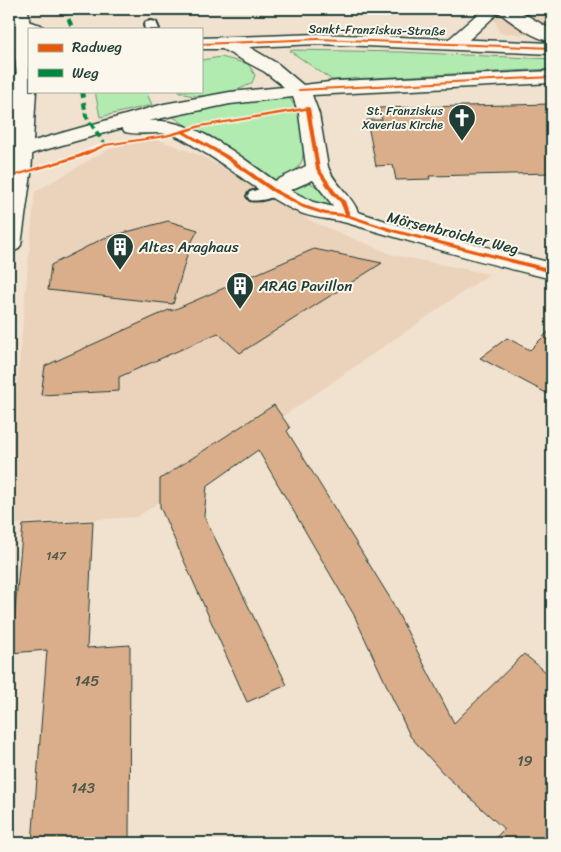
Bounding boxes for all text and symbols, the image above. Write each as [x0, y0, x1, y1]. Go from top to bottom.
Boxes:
street label: Sankt-Franziskus-Straße [308, 18, 446, 42]
legend [28, 28, 202, 92]
text: Radweg [72, 34, 122, 60]
text: Weg [72, 60, 99, 86]
place label: St. Franziskus Xaverius Kirche [361, 100, 443, 136]
church icon: St. Franziskus Xaverius Kirche [447, 103, 477, 142]
street label: Mörsenbroicher Weg [384, 204, 522, 262]
building icon: Altes Araghaus [105, 232, 135, 271]
place label: Altes Araghaus [138, 234, 239, 260]
building icon: ARAG Pavillon [225, 271, 255, 310]
place label: ARAG Pavillon [258, 273, 352, 299]
house number: 147 [46, 545, 67, 567]
house number: 145 [75, 668, 99, 694]
house number: 19 [517, 748, 533, 774]
house number: 143 [71, 775, 95, 801]

